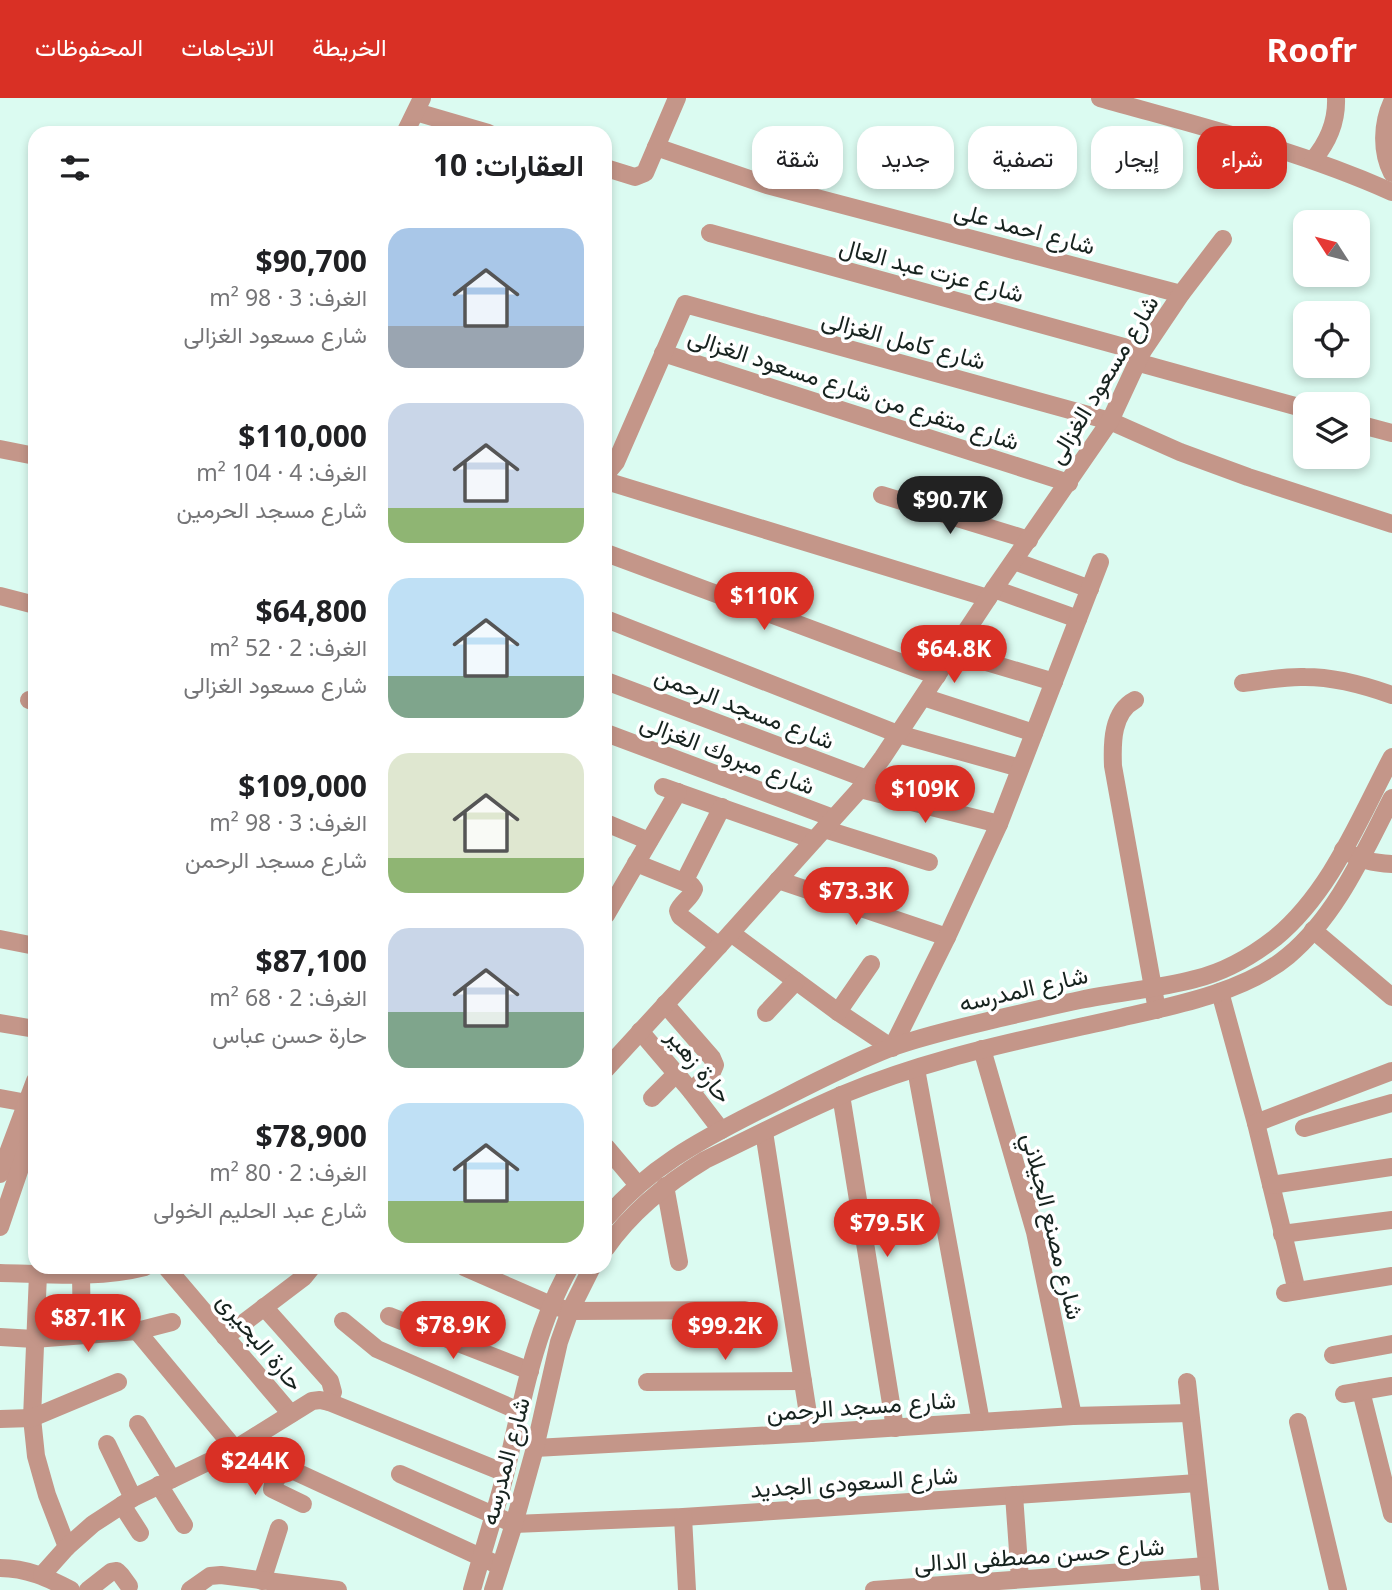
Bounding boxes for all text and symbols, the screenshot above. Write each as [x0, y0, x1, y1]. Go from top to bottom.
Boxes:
text: Roofr [1267, 27, 1357, 72]
text: المحفوظات [35, 30, 143, 63]
text: الاتجاهات [181, 30, 274, 63]
text: الخريطة [312, 30, 387, 63]
chip: شقة [752, 126, 843, 189]
chip: جديد [857, 126, 954, 189]
chip: تصفية [968, 126, 1077, 189]
chip: إيجار [1091, 126, 1183, 189]
chip: شراء [1197, 126, 1287, 189]
text: العقارات: 10 [433, 144, 584, 185]
icon: filters [56, 149, 94, 187]
street label: شارع احمد على [951, 192, 1099, 263]
north arrow [1293, 210, 1370, 287]
map controls [1293, 210, 1370, 469]
street label: شارع عزت عبد العال [836, 229, 1028, 310]
text: $90,700 [255, 240, 367, 281]
icon: home [444, 256, 528, 340]
text: الغرف: 3 · 98 m² [209, 281, 367, 313]
street label: شارع مسعود الغزالى [1039, 288, 1166, 470]
street label: شارع كامل الغزالى [818, 301, 990, 378]
button: locate [1293, 301, 1370, 378]
text: شارع مسعود الغزالى [183, 318, 367, 350]
street label: شارع متفرع من شارع مسعود الغزالى [684, 319, 1024, 458]
button: layers [1293, 392, 1370, 469]
text: $110,000 [238, 415, 367, 456]
icon: home [444, 431, 528, 515]
text: الغرف: 4 · 104 m² [196, 456, 367, 488]
pin: $90.7K [893, 476, 1007, 536]
text: $90.7K [913, 483, 987, 515]
text: شارع مسجد الحرمين [176, 493, 367, 525]
pin: $110K [715, 573, 813, 632]
text: $110K [730, 579, 798, 611]
text: $64,800 [255, 590, 367, 631]
icon: home [444, 606, 528, 690]
pin: $64.8K [897, 626, 1011, 685]
text: الغرف: 2 · 52 m² [209, 631, 367, 663]
text: $64.8K [917, 632, 991, 664]
street label: شارع مسجد الرحمن [650, 658, 840, 757]
text: شارع مسعود الغزالى [183, 668, 367, 700]
street label: شارع مبروك الغزالى [636, 705, 820, 802]
text: $109,000 [238, 765, 367, 806]
pin: $109K [876, 766, 974, 825]
text: $109K [891, 772, 959, 804]
icon: home [444, 781, 528, 865]
text: الغرف: 3 · 98 m² [209, 806, 367, 838]
text: شارع مسجد الرحمن [185, 843, 367, 875]
pin: $73.3K [799, 868, 913, 927]
text: $73.3K [819, 874, 893, 906]
text: $87,100 [255, 940, 367, 981]
icon: home [444, 956, 528, 1040]
street label: شارع المدرسه [955, 957, 1091, 1020]
text: الغرف: 2 · 68 m² [209, 981, 367, 1013]
text: حارة حسن عباس [212, 1018, 367, 1050]
street label: حارة زهير [659, 1020, 740, 1110]
text: $78,900 [255, 1115, 367, 1156]
street label: شارع مصنع الجيلاني [1011, 1129, 1093, 1324]
icon: home [444, 1131, 528, 1215]
text: الغرف: 2 · 80 m² [209, 1156, 367, 1188]
text: شارع عبد الحليم الخولى [153, 1193, 367, 1225]
pin: $79.5K [830, 1200, 944, 1259]
text: $79.5K [850, 1206, 924, 1238]
street label: حارة البحيرى [210, 1285, 312, 1397]
pin: $87.1K [31, 1294, 145, 1354]
text: $87.1K [51, 1301, 125, 1333]
pin: $78.9K [396, 1302, 510, 1361]
pin: $99.2K [668, 1302, 782, 1362]
text: $78.9K [416, 1308, 490, 1340]
text: $99.2K [688, 1309, 762, 1341]
street label: شارع مسجد الرحمن [765, 1382, 957, 1429]
street label: شارع المدرسه [471, 1393, 538, 1529]
pin: $244K [206, 1438, 304, 1497]
text: $244K [221, 1444, 289, 1476]
street label: شارع السعودى الجديد [749, 1457, 959, 1506]
street label: شارع حسن مصطفى الدالى [913, 1529, 1165, 1580]

